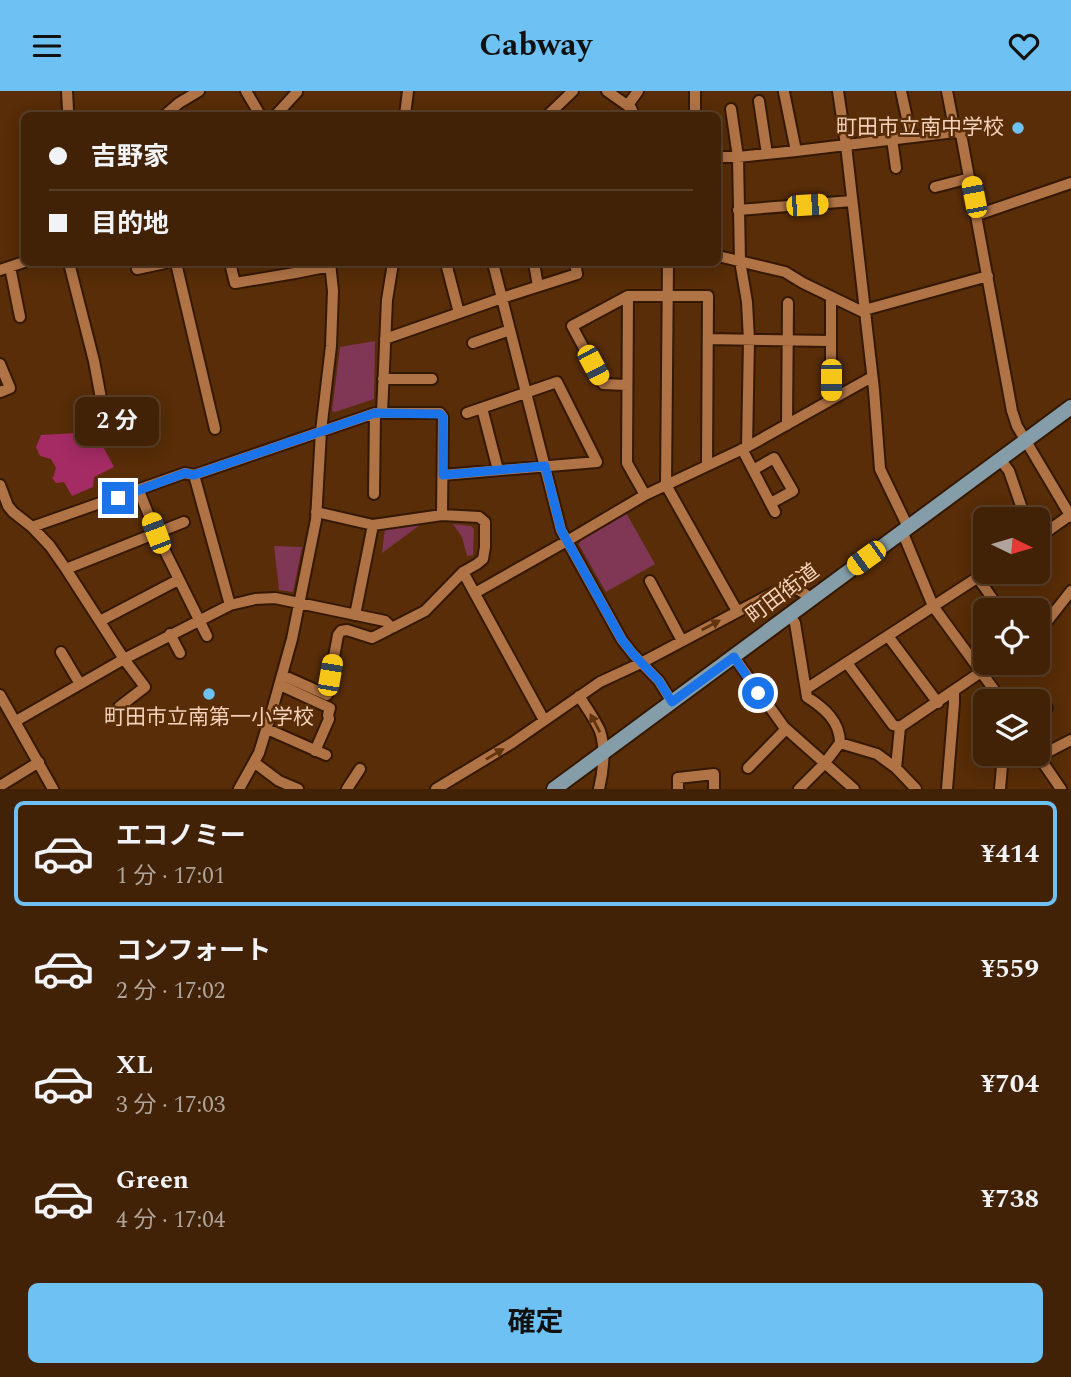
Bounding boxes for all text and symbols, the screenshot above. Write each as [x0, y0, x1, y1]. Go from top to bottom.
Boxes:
text: Cabway [479, 21, 592, 70]
icon: menu [28, 27, 66, 65]
icon: heart [1005, 27, 1043, 65]
place label: 町田市立南中学校 [836, 112, 1004, 144]
marker: 町田市立南中学校 [1010, 120, 1026, 136]
text: 吉野家 [91, 137, 169, 177]
car [960, 174, 989, 220]
car [786, 193, 829, 217]
text: 目的地 [91, 204, 169, 244]
car [574, 342, 613, 388]
car [821, 359, 842, 401]
callout: 2 分 [76, 397, 160, 445]
text: 2 分 [96, 404, 138, 439]
route end [102, 482, 134, 514]
north arrow [973, 507, 1050, 585]
map controls [973, 507, 1050, 766]
car [139, 510, 174, 556]
car [843, 537, 890, 579]
street label: 町田街道 [740, 556, 826, 632]
button: locate [973, 598, 1050, 675]
one-way arrow [701, 619, 721, 631]
car [317, 652, 344, 698]
route start [742, 677, 774, 709]
marker: 町田市立南第一小学校 [201, 686, 217, 702]
button: layers [973, 689, 1050, 766]
place label: 町田市立南第一小学校 [104, 702, 314, 734]
one-way arrow [589, 713, 601, 733]
one-way arrow [485, 747, 504, 760]
text: エコノミー [116, 816, 246, 856]
icon: car [32, 822, 95, 885]
text: ¥414 [981, 834, 1039, 874]
text: 1 分 · 17:01 [116, 859, 225, 894]
text: コンフォート [116, 931, 271, 971]
icon: car [32, 937, 95, 1000]
text: ¥559 [981, 949, 1039, 989]
text: 2 分 · 17:02 [116, 974, 225, 1009]
text: XL [116, 1045, 153, 1085]
icon: car [32, 1052, 95, 1115]
text: ¥704 [981, 1064, 1039, 1104]
text: 3 分 · 17:03 [116, 1088, 225, 1123]
text: Green [116, 1160, 189, 1200]
icon: car [32, 1167, 95, 1230]
text: ¥738 [981, 1179, 1039, 1219]
text: 4 分 · 17:04 [116, 1203, 225, 1238]
button: 確定 [28, 1283, 1043, 1363]

